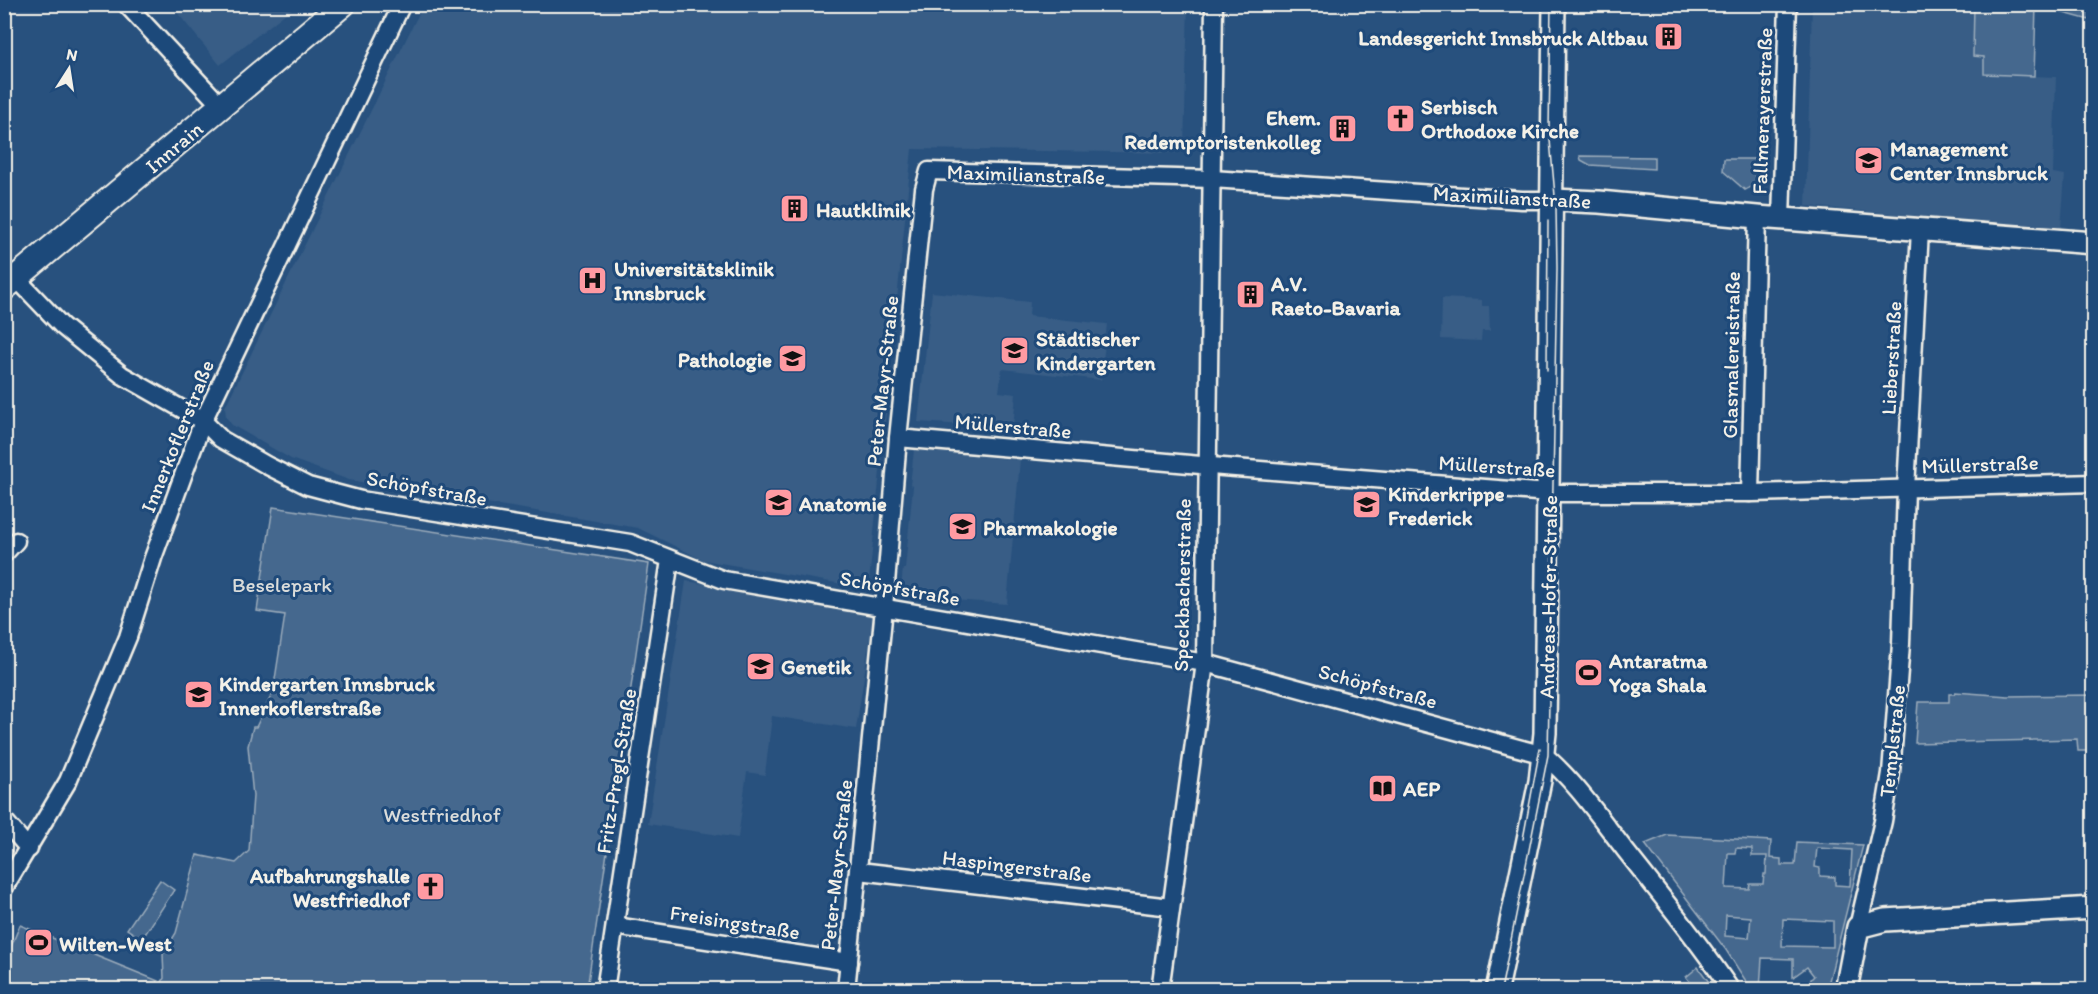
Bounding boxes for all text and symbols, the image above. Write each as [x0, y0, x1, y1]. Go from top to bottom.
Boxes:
building icon: Landesgericht Innsbruck Altbau [1653, 21, 1685, 53]
place label: Landesgericht Innsbruck Altbau [1358, 25, 1649, 51]
street label: Fallmerayerstraße [1747, 27, 1777, 195]
north arrow [39, 39, 99, 99]
text: N [65, 44, 79, 65]
place label: Serbisch Orthodoxe Kirche [1421, 94, 1579, 143]
church icon: Serbisch Orthodoxe Kirche [1384, 102, 1416, 134]
place label: Ehem. Redemptoristenkolleg [1124, 105, 1322, 155]
building icon: Ehem. Redemptoristenkolleg [1326, 113, 1358, 145]
street label: Innrain [140, 116, 208, 178]
place label: Management Center Innsbruck [1890, 136, 2049, 185]
school or university icon: Management Center Innsbruck [1853, 144, 1885, 176]
street label: Maximilianstraße [946, 159, 1106, 189]
street label: Maximilianstraße [1432, 180, 1592, 214]
building icon: Hautklinik [779, 193, 811, 225]
place label: Hautklinik [816, 197, 911, 222]
place label: Universitätsklinik Innsbruck [614, 256, 774, 305]
hospital icon: Universitätsklinik Innsbruck [577, 264, 609, 296]
place label: A.V. Raeto-Bavaria [1270, 271, 1402, 320]
street label: Glasmalereistraße [1717, 271, 1745, 439]
building icon: A.V. Raeto-Bavaria [1234, 279, 1266, 311]
street label: Peter-Mayr-Straße [861, 294, 903, 468]
street label: Lieberstraße [1876, 300, 1906, 416]
place label: Städtischer Kindergarten [1036, 326, 1156, 376]
school or university icon: Städtischer Kindergarten [999, 334, 1031, 366]
school or university icon: Pathologie [777, 343, 809, 375]
place label: Pathologie [678, 347, 772, 373]
street label: Innerkoflerstraße [135, 356, 219, 516]
street label: Müllerstraße [954, 408, 1072, 444]
street label: Müllerstraße [1438, 449, 1556, 483]
street label: Müllerstraße [1921, 449, 2039, 479]
street label: Schöpfstraße [365, 465, 489, 511]
place label: Kinderkrippe Frederick [1388, 481, 1505, 530]
school or university icon: Anatomie [762, 487, 794, 519]
school or university icon: Kinderkrippe Frederick [1351, 489, 1383, 521]
place label: Anatomie [798, 491, 887, 516]
street label: Andreas-Hofer-Straße [1534, 495, 1562, 699]
street label: Speckbacherstraße [1168, 498, 1196, 672]
school or university icon: Pharmakologie [946, 511, 978, 543]
place label: Pharmakologie [983, 515, 1118, 541]
street label: Schöpfstraße [838, 565, 962, 611]
park label: Beselepark [232, 572, 332, 597]
place label: Antaratma Yoga Shala [1608, 648, 1709, 698]
school or university icon: Genetik [744, 650, 776, 682]
place label: Genetik [781, 654, 853, 679]
sports icon: Antaratma Yoga Shala [1572, 656, 1604, 688]
street label: Schöpfstraße [1316, 658, 1440, 714]
place label: Kindergarten Innsbruck Innerkoflerstraße [219, 671, 435, 720]
school or university icon: Kindergarten Innsbruck Innerkoflerstraße [182, 679, 214, 711]
street label: Templstraße [1874, 683, 1910, 799]
street label: Fritz-Pregl-Straße [591, 687, 641, 855]
library icon: AEP [1366, 772, 1398, 804]
place label: AEP [1402, 776, 1440, 801]
street label: Peter-Mayr-Straße [815, 778, 857, 952]
park label: Westfriedhof [383, 802, 501, 827]
street label: Haspingerstraße [941, 844, 1093, 888]
place label: Aufbahrungshalle Westfriedhof [249, 863, 411, 912]
church icon: Aufbahrungshalle Westfriedhof [415, 871, 447, 903]
street label: Freisingstraße [668, 899, 802, 945]
sports icon: Wilten-West [22, 927, 54, 959]
place label: Wilten-West [59, 931, 172, 956]

